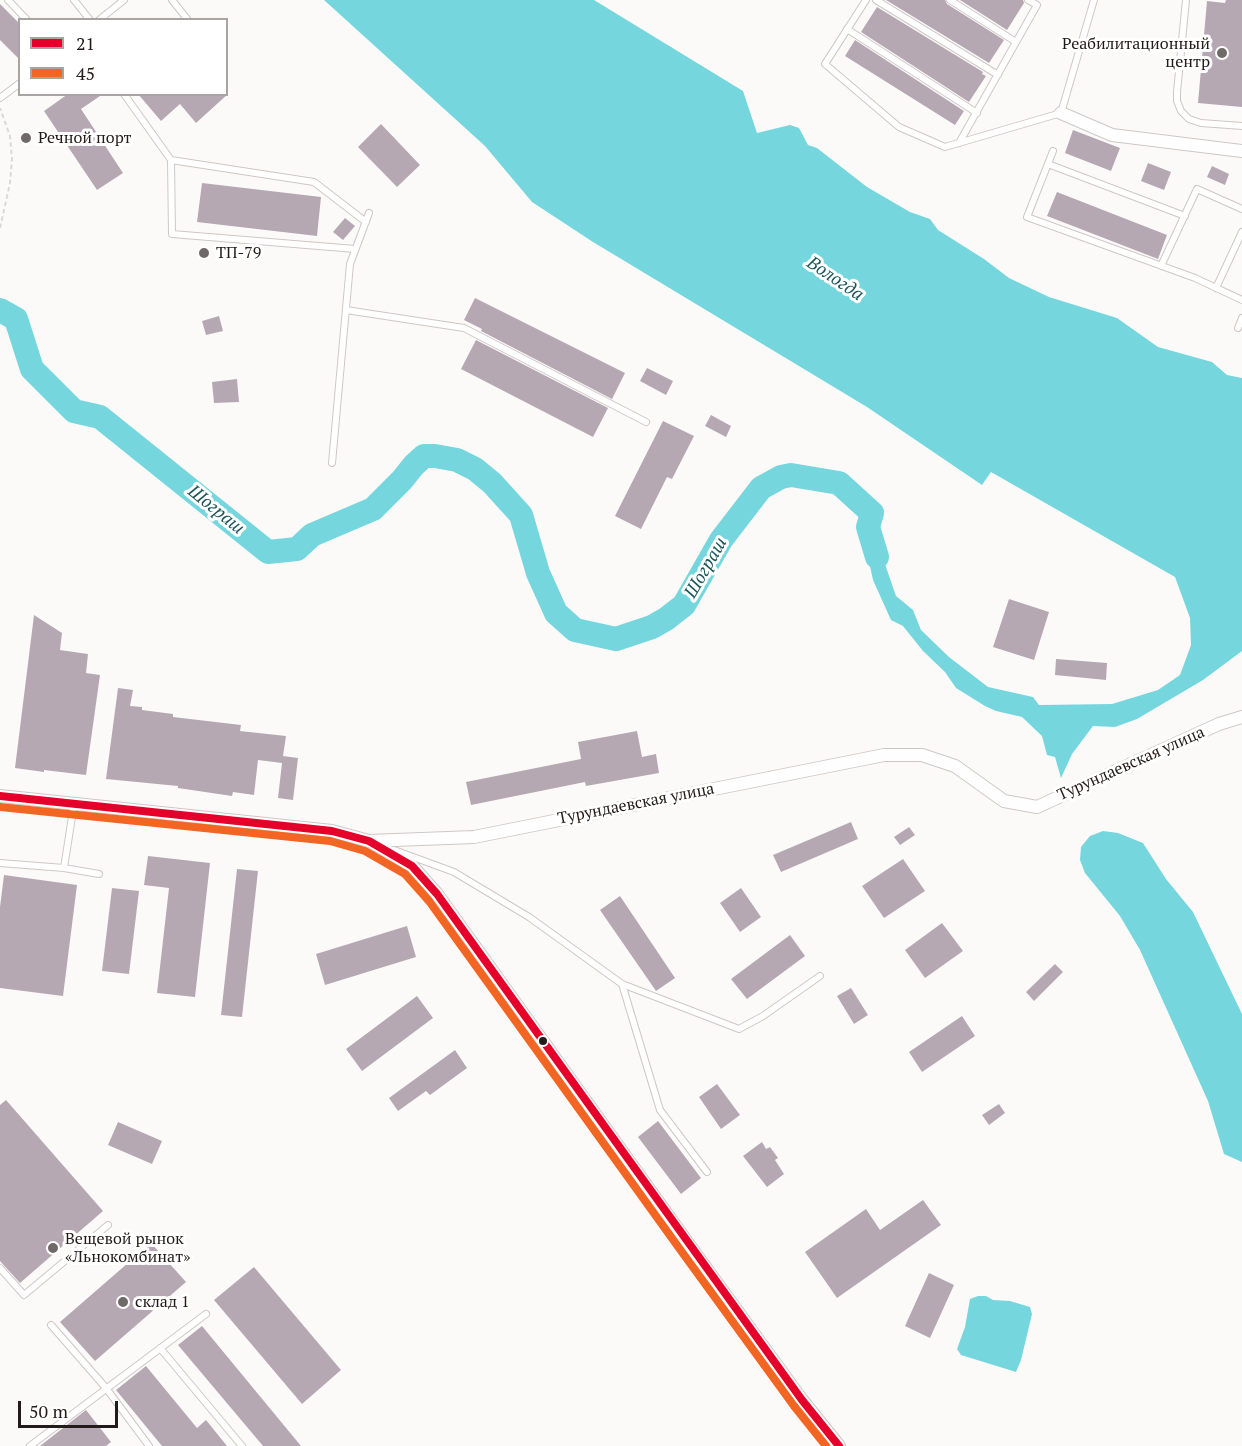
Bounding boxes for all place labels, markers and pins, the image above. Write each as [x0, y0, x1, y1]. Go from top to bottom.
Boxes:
place label: Реабилитационный центр [1062, 34, 1210, 72]
marker: Реабилитационный центр [1215, 46, 1229, 60]
place label: Речной порт [38, 128, 131, 148]
marker: Речной порт [19, 131, 33, 145]
place label: ТП-79 [216, 243, 261, 263]
marker: ТП-79 [197, 246, 211, 260]
unlabelled marker [537, 1035, 549, 1047]
place label: Вещевой рынок «Льнокомбинат» [65, 1229, 191, 1267]
marker: Вещевой рынок «Льнокомбинат» [46, 1241, 60, 1255]
place label: склад 1 [135, 1292, 189, 1312]
marker: склад 1 [116, 1295, 130, 1309]

